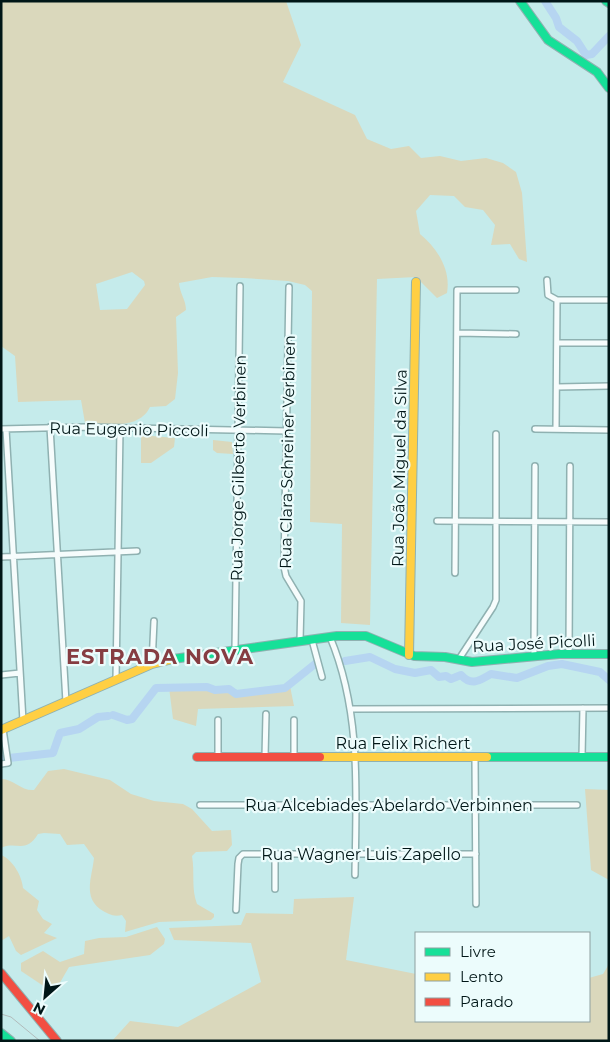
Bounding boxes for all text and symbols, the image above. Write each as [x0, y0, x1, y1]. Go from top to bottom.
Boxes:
street label: Rua Clara Schreiner Verbinen [276, 335, 299, 569]
street label: Rua Jorge Gilberto Verbinen [227, 355, 250, 581]
street label: Rua João Miguel da Silva [388, 369, 411, 567]
street label: Rua Eugenio Piccoli [49, 419, 209, 440]
street label: Rua José Picolli [472, 631, 596, 656]
district label: ESTRADA NOVA [66, 644, 254, 669]
street label: Rua Felix Richert [335, 734, 471, 753]
street label: Rua Alcebiades Abelardo Verbinnen [245, 796, 533, 815]
street label: Rua Wagner Luis Zapello [261, 845, 461, 864]
legend [415, 932, 590, 1022]
text: Livre [460, 942, 496, 961]
text: Lento [460, 967, 503, 986]
north arrow [20, 972, 70, 1022]
text: Parado [460, 992, 513, 1011]
text: N [30, 998, 48, 1019]

